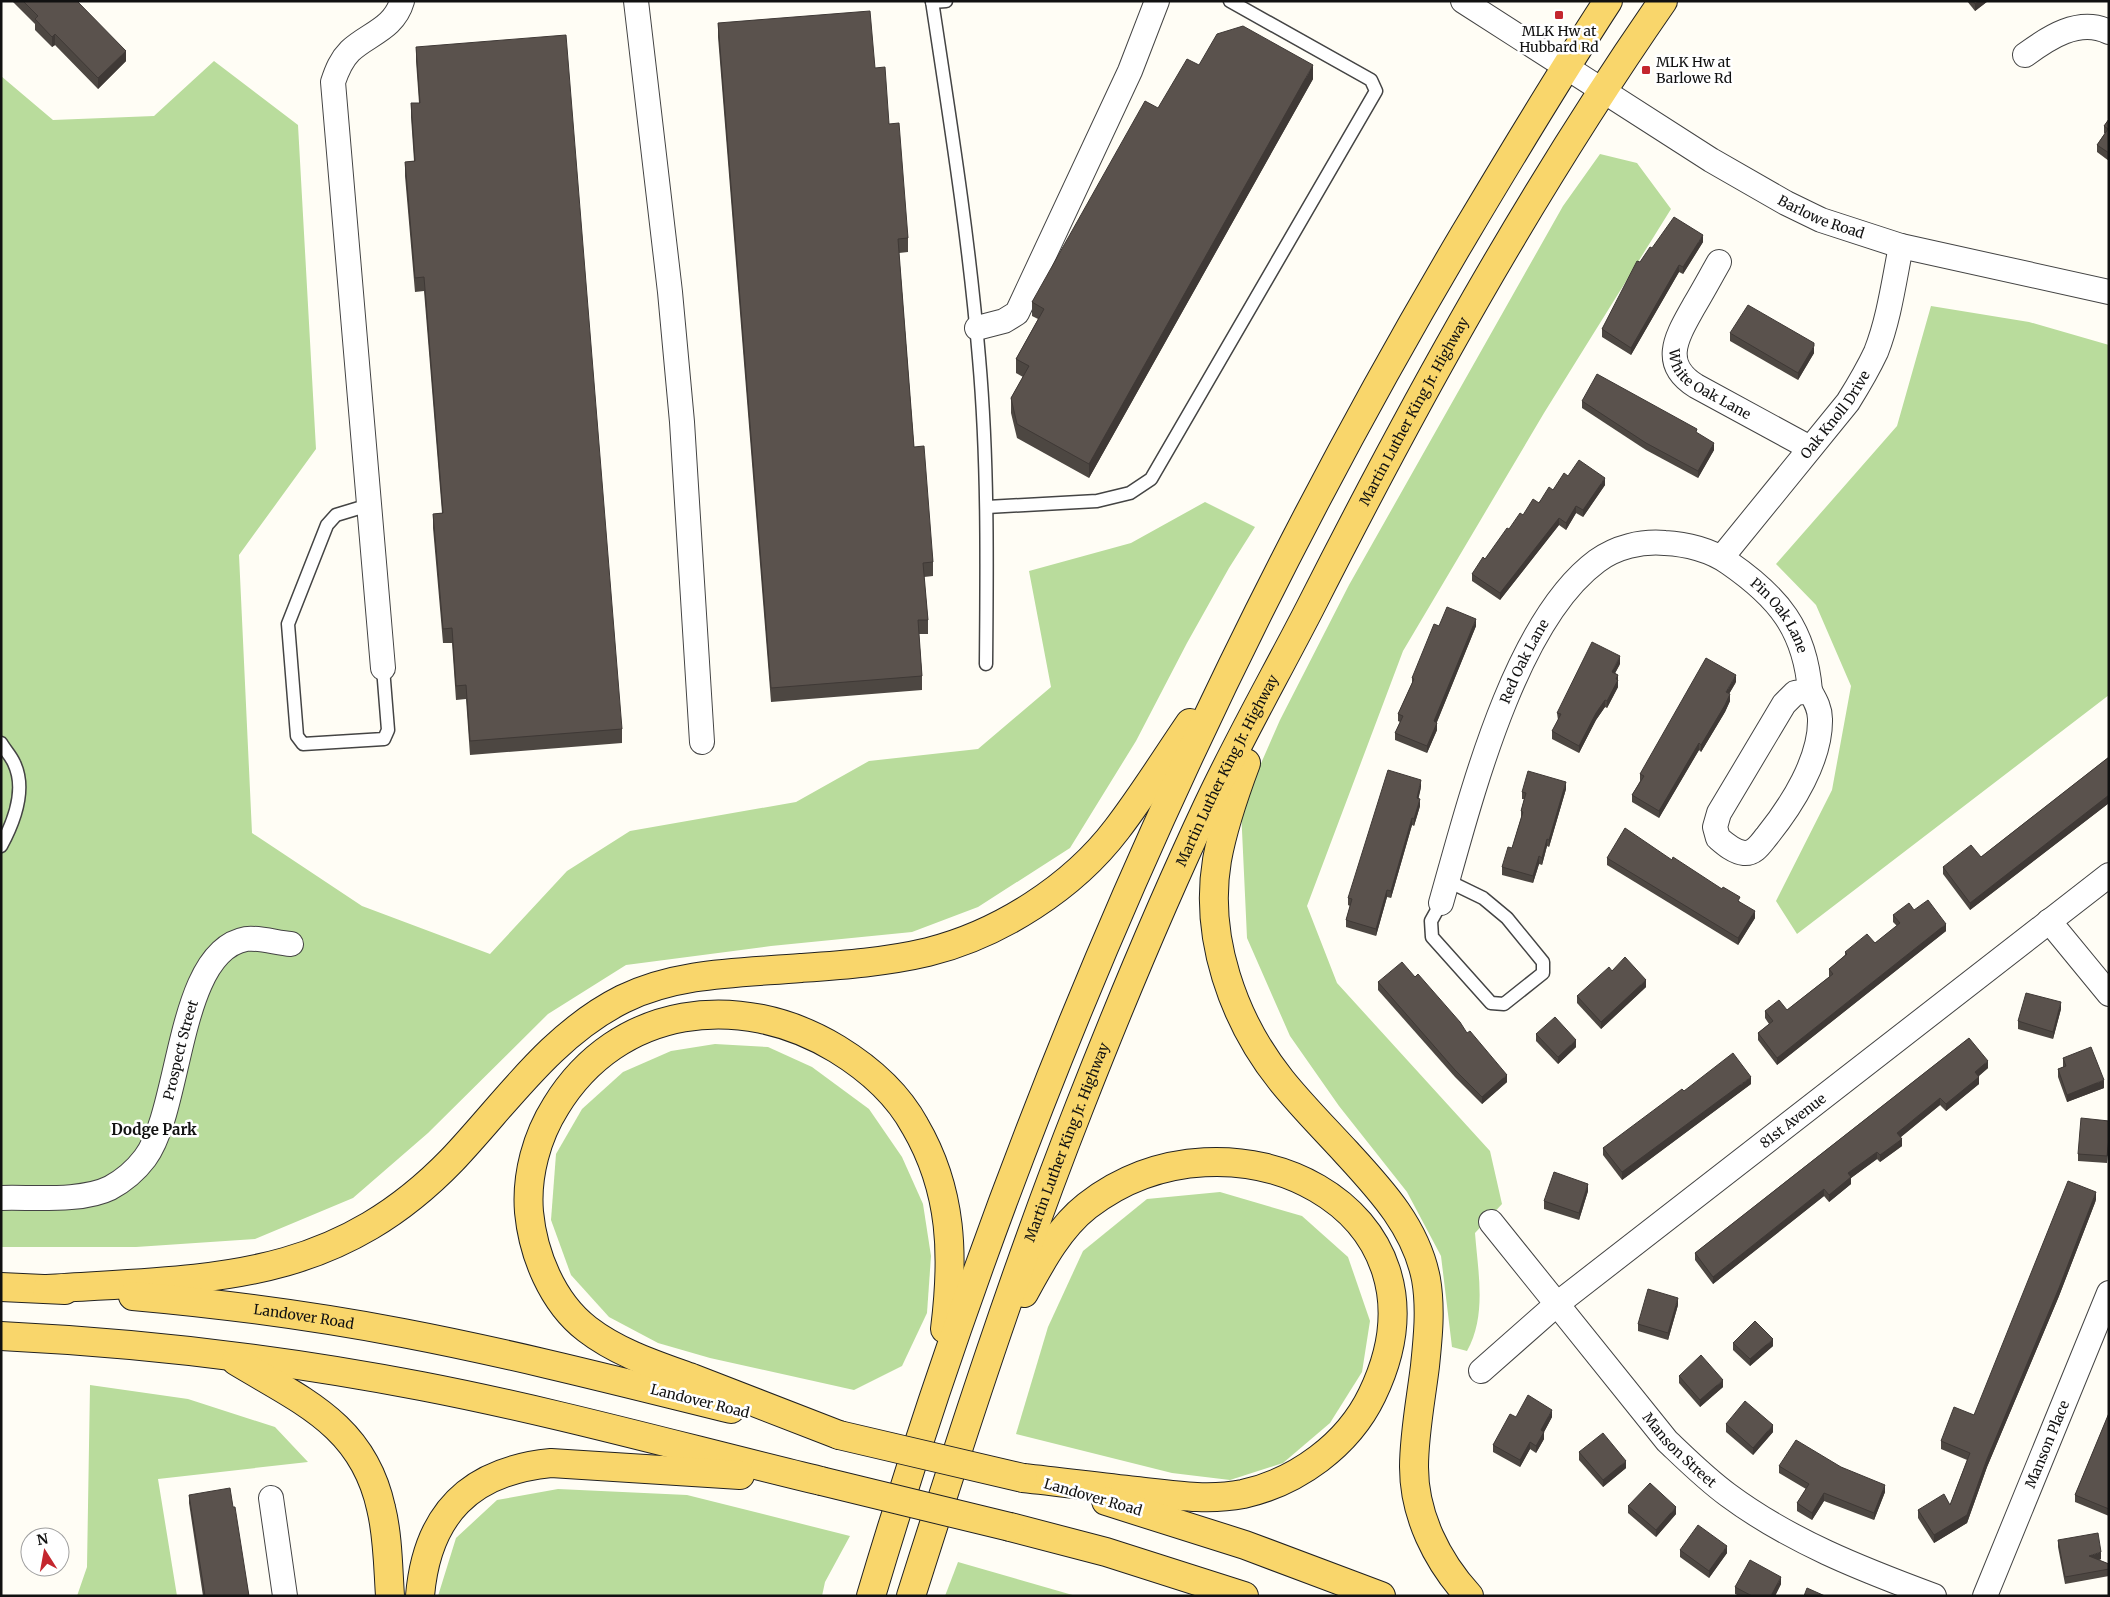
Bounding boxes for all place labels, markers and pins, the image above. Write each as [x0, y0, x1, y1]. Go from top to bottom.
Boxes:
marker: MLK Hw at Hubbard Rd [1553, 9, 1565, 21]
place label: MLK Hw at Hubbard Rd [1519, 22, 1599, 56]
place label: MLK Hw at Barlowe Rd [1656, 53, 1733, 87]
marker: MLK Hw at Barlowe Rd [1640, 64, 1652, 76]

